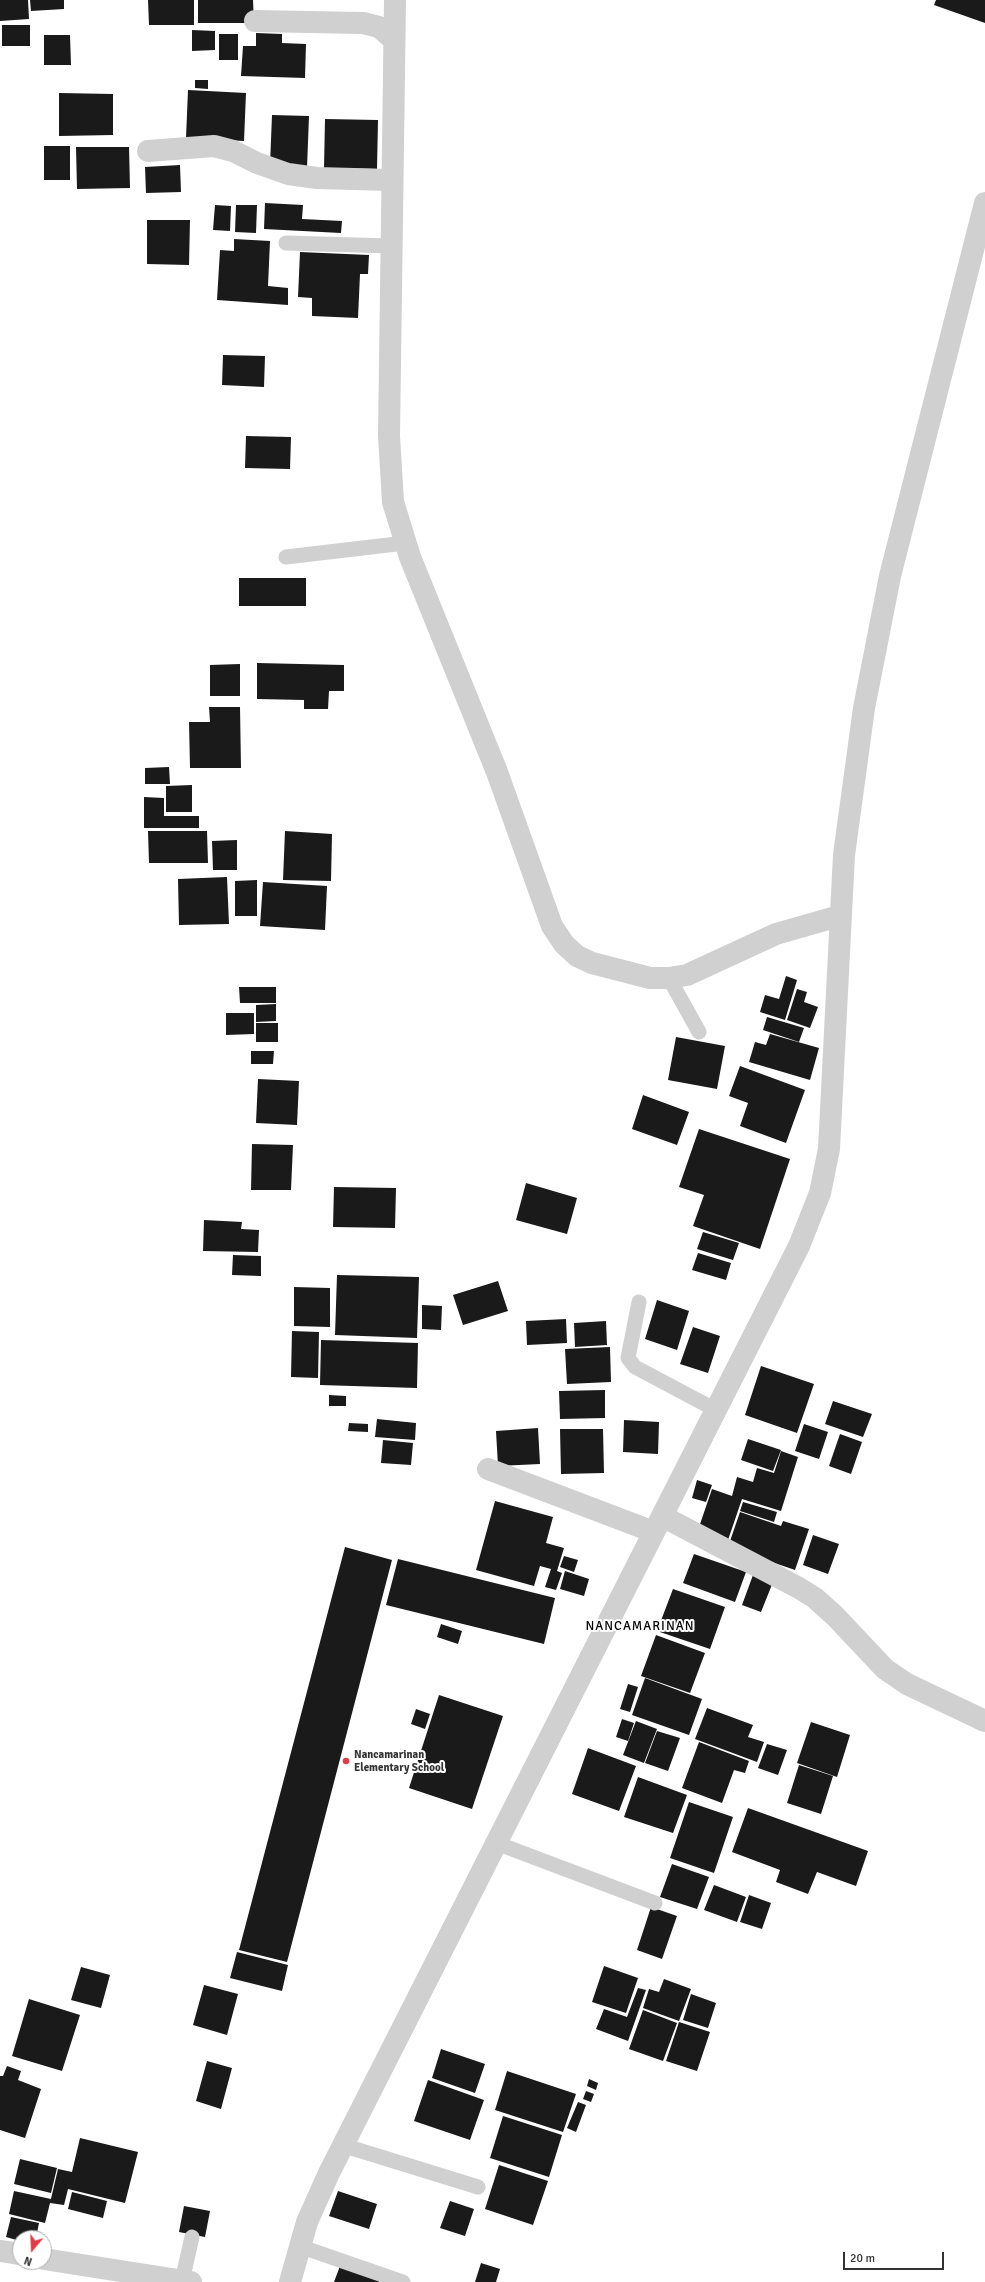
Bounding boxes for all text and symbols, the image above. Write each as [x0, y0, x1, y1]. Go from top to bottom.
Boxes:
district label: NANCAMARINAN [585, 1619, 695, 1635]
place label: Nancamarinan Elementary School [354, 1748, 444, 1774]
marker: Nancamarinan Elementary School [341, 1756, 351, 1766]
north arrow [12, 2230, 52, 2270]
scale bar [845, 2244, 946, 2270]
text: 20 m [850, 2251, 875, 2266]
text: N [23, 2253, 34, 2268]

